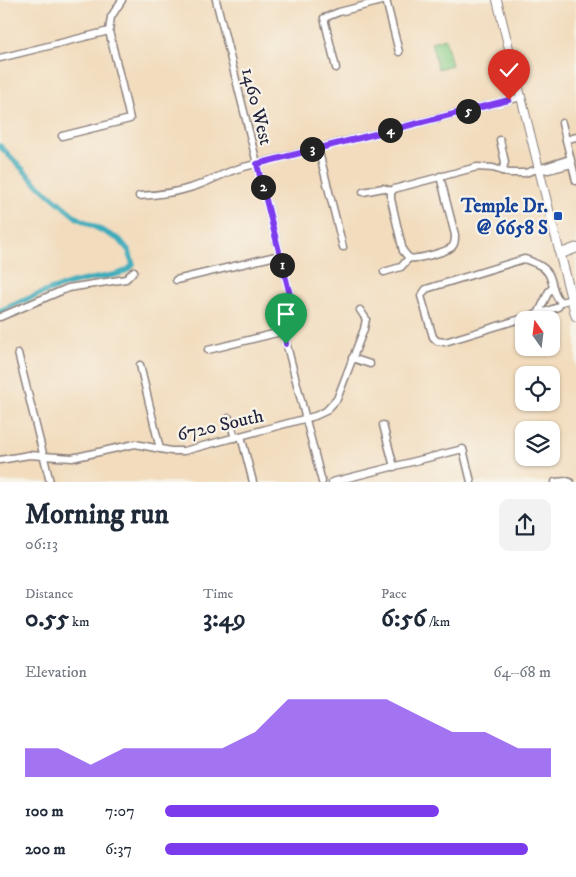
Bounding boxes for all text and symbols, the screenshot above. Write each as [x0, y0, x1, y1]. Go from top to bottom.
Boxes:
pin [488, 49, 530, 100]
icon: check [495, 56, 523, 84]
street label: 1460 West [236, 65, 277, 147]
pin: 5 [456, 98, 480, 124]
text: 5 [465, 102, 472, 120]
pin: 4 [378, 118, 402, 142]
text: 4 [386, 121, 395, 139]
pin: 3 [300, 136, 324, 162]
text: 3 [310, 140, 315, 158]
pin: 2 [250, 174, 276, 200]
text: 2 [260, 178, 267, 196]
place label: Temple Dr. @ 6658 S [460, 195, 548, 240]
marker: Temple Dr. @ 6658 S [552, 210, 564, 222]
pin: 1 [270, 252, 294, 278]
text: 1 [280, 256, 285, 274]
pin [265, 293, 307, 344]
icon: arrive [272, 300, 300, 328]
north arrow [515, 311, 560, 356]
map controls [515, 311, 560, 466]
button: locate [515, 366, 560, 411]
street label: 6720 South [175, 404, 266, 447]
button: layers [515, 421, 560, 466]
text: Morning run [25, 497, 169, 532]
button: share [499, 499, 551, 551]
text: 06:13 [25, 534, 58, 554]
text: Distance [25, 585, 73, 603]
text: Time [203, 585, 233, 603]
text: Pace [381, 585, 407, 603]
text: 0.55 [25, 603, 69, 634]
text: 3:49 [203, 603, 246, 634]
text: 6:56 [381, 603, 426, 634]
text: km [69, 613, 89, 631]
text: /km [426, 613, 450, 631]
text: Elevation [25, 662, 87, 682]
text: 64–68 m [493, 662, 551, 682]
text: 100 m [25, 801, 64, 821]
text: 7:07 [105, 801, 135, 821]
text: 200 m [25, 839, 66, 859]
text: 6:37 [105, 839, 132, 859]

